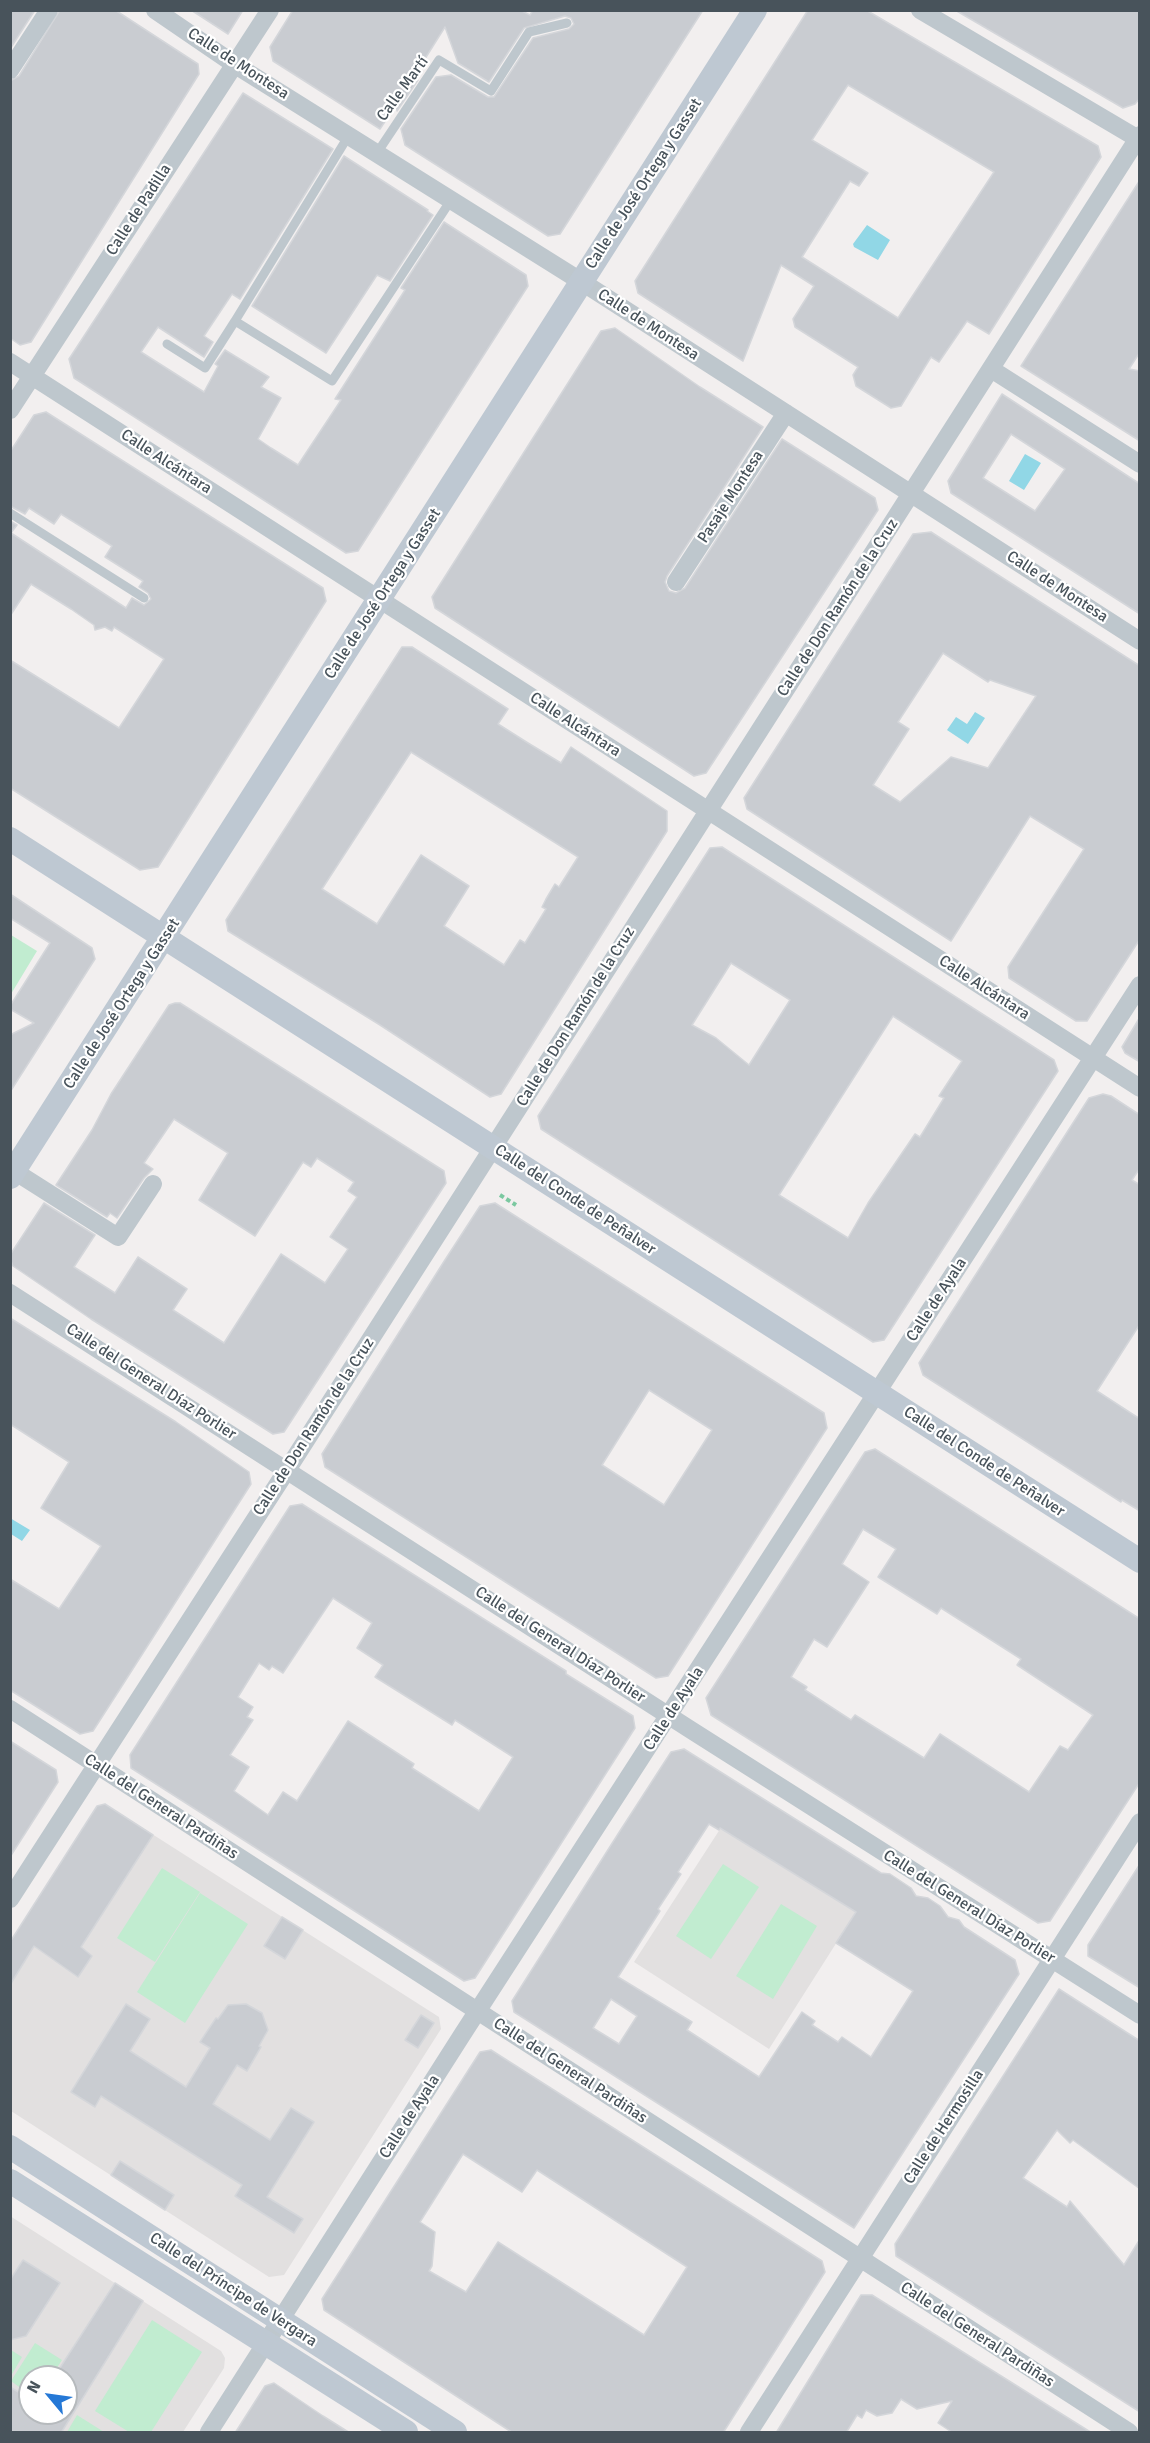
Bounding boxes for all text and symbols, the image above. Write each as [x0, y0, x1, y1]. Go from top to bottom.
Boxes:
street label: Calle de Montesa [184, 24, 292, 104]
street label: Calle Martí [373, 53, 433, 125]
street label: Calle de José Ortega y Gasset [582, 95, 706, 273]
street label: Calle de Padilla [102, 161, 176, 259]
street label: Calle de Montesa [594, 285, 702, 365]
street label: Calle Alcántara [117, 426, 215, 498]
street label: Pasaje Montesa [694, 447, 768, 547]
street label: Calle de José Ortega y Gasset [321, 505, 445, 683]
street label: Calle de Don Ramón de la Cruz [773, 516, 903, 700]
street label: Calle de Montesa [1003, 547, 1111, 627]
street label: Calle Alcántara [526, 689, 624, 761]
street label: Calle de José Ortega y Gasset [60, 915, 184, 1093]
street label: Calle de Don Ramón de la Cruz [513, 924, 639, 1110]
street label: Calle Alcántara [935, 952, 1033, 1024]
street label: Calle del Conde de Peñalver [491, 1141, 659, 1259]
street label: Calle de Ayala [903, 1254, 971, 1346]
street label: Calle del General Díaz Porlier [62, 1320, 240, 1444]
street label: Calle de Don Ramón de la Cruz [249, 1335, 379, 1519]
street label: Calle del Conde de Peñalver [900, 1403, 1068, 1521]
street label: Calle del General Díaz Porlier [471, 1583, 649, 1707]
street label: Calle de Ayala [640, 1663, 708, 1755]
street label: Calle del General Pardiñas [81, 1750, 241, 1864]
street label: Calle del General Díaz Porlier [879, 1846, 1059, 1968]
street label: Calle del General Pardiñas [490, 2014, 650, 2128]
street label: Calle de Hermosilla [900, 2066, 988, 2188]
street label: Calle de Ayala [376, 2071, 444, 2163]
street label: Calle del Príncipe de Vergara [146, 2229, 320, 2351]
street label: Calle del General Pardiñas [897, 2278, 1057, 2392]
north arrow [18, 2365, 78, 2425]
text: N [23, 2378, 45, 2397]

